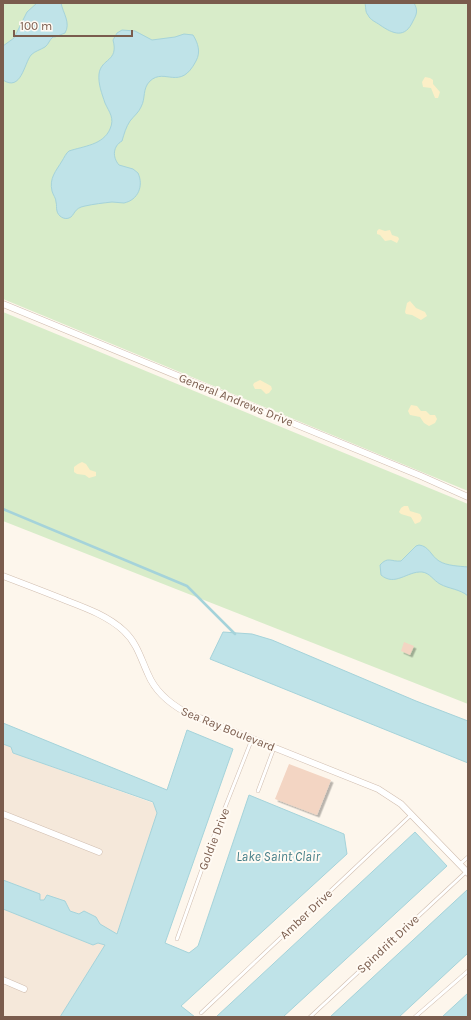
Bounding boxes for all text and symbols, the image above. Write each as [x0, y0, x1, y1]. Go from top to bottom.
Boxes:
scale bar [14, 12, 132, 38]
text: 100 m [20, 19, 52, 33]
street label: General Andrews Drive [177, 371, 295, 429]
street label: Sea Ray Boulevard [179, 704, 277, 754]
street label: Goldie Drive [196, 806, 232, 872]
water label: Lake Saint Clair [236, 849, 320, 864]
street label: Amber Drive [277, 886, 335, 942]
street label: Spindrift Drive [354, 912, 422, 976]

